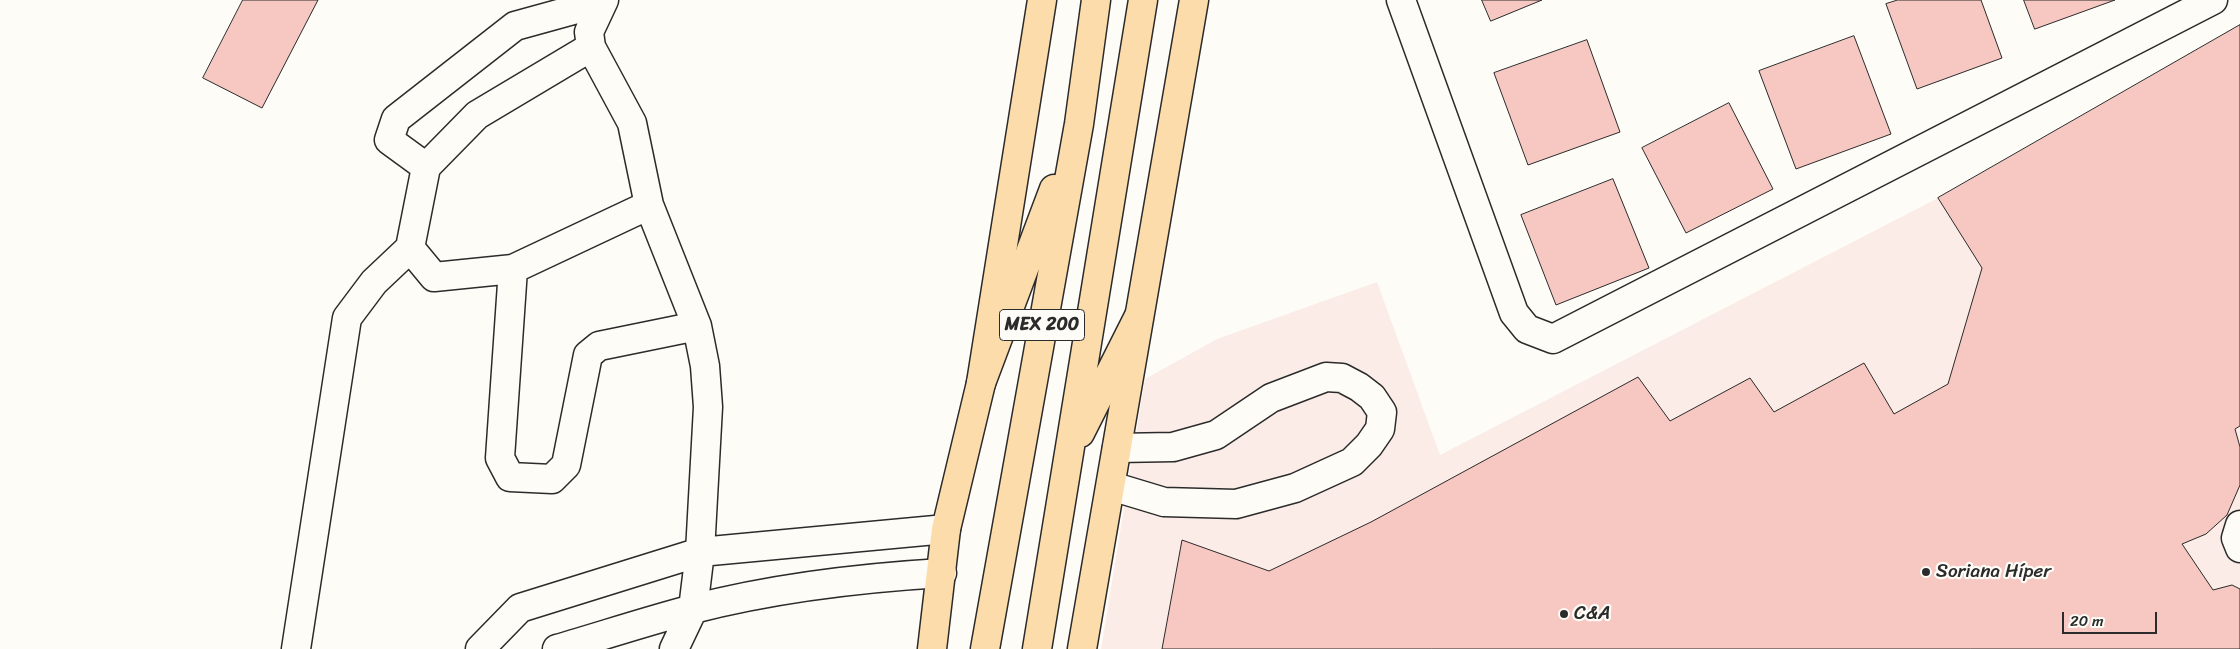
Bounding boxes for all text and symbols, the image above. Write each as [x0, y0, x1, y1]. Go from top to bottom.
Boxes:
road number: MEX 200 [1000, 310, 1084, 340]
place label: Soriana Híper [1936, 561, 2051, 583]
marker: Soriana Híper [1920, 566, 1932, 578]
scale bar [2065, 602, 2160, 634]
place label: C&A [1574, 603, 1610, 625]
marker: C&A [1558, 608, 1570, 620]
text: 20 m [2070, 608, 2104, 634]

